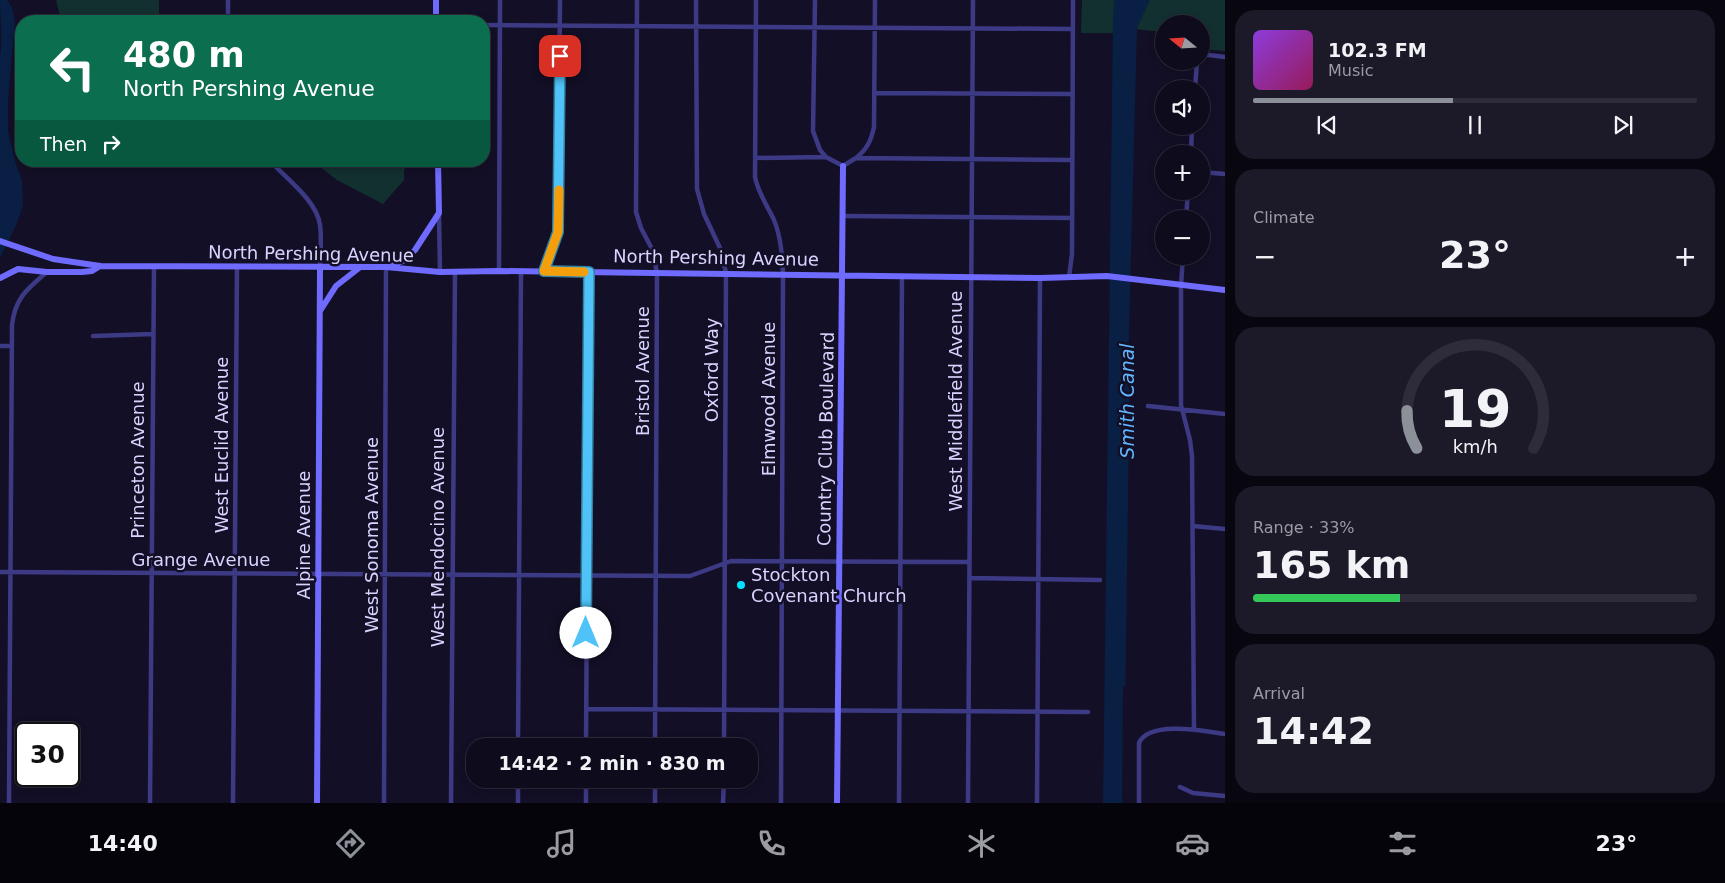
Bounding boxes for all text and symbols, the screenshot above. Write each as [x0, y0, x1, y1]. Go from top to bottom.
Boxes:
north arrow [1155, 15, 1210, 70]
map controls [1155, 15, 1210, 265]
icon: left [40, 35, 105, 100]
text: 480 m [123, 35, 245, 75]
pin [539, 35, 581, 77]
text: 102.3 FM [1328, 39, 1427, 61]
icon: arrive [546, 42, 574, 70]
text: Music [1328, 61, 1374, 80]
text: North Pershing Avenue [123, 76, 375, 101]
button: sound [1155, 80, 1210, 135]
icon: previous [1313, 111, 1341, 139]
icon: pause [1461, 111, 1489, 139]
icon: next [1609, 111, 1637, 139]
icon: right [97, 130, 125, 158]
text: Then [40, 133, 87, 155]
button: + [1155, 145, 1210, 200]
text: Climate [1253, 208, 1315, 227]
button: − [1155, 210, 1210, 265]
text: 23° [1439, 233, 1511, 277]
text: − [1253, 240, 1276, 273]
text: + [1674, 240, 1697, 273]
street label: North Pershing Avenue [208, 241, 414, 266]
street label: North Pershing Avenue [613, 245, 819, 270]
street label: West Middlefield Avenue [945, 291, 966, 511]
street label: Bristol Avenue [632, 306, 653, 436]
street label: Oxford Way [701, 317, 722, 422]
street label: Elmwood Avenue [758, 322, 779, 476]
street label: Country Club Boulevard [813, 332, 838, 546]
water label: Smith Canal [1116, 343, 1138, 459]
street label: West Euclid Avenue [211, 357, 232, 533]
text: 19 [1439, 379, 1511, 439]
street label: Princeton Avenue [127, 381, 148, 539]
street label: West Mendocino Avenue [427, 427, 448, 647]
text: km/h [1452, 436, 1498, 457]
street label: West Sonoma Avenue [361, 437, 382, 633]
street label: Alpine Avenue [293, 471, 314, 599]
text: Range · 33% [1253, 518, 1355, 537]
text: 165 km [1253, 543, 1410, 587]
street label: Grange Avenue [132, 549, 270, 570]
place label: Stockton Covenant Church [751, 564, 907, 606]
marker: Stockton Covenant Church [735, 579, 747, 591]
position arrow [559, 606, 611, 658]
text: Arrival [1253, 684, 1305, 703]
text: 14:42 [1253, 709, 1374, 753]
speed limit sign: 30 [15, 722, 80, 787]
text: 14:42 · 2 min · 830 m [498, 752, 726, 774]
icon: directions [333, 826, 368, 861]
icon: music [544, 826, 579, 861]
icon: phone [754, 826, 789, 861]
icon: climate [964, 826, 999, 861]
icon: car [1175, 826, 1210, 861]
icon: filters [1385, 826, 1420, 861]
text: 14:40 [88, 831, 158, 856]
text: 23° [1596, 831, 1637, 856]

